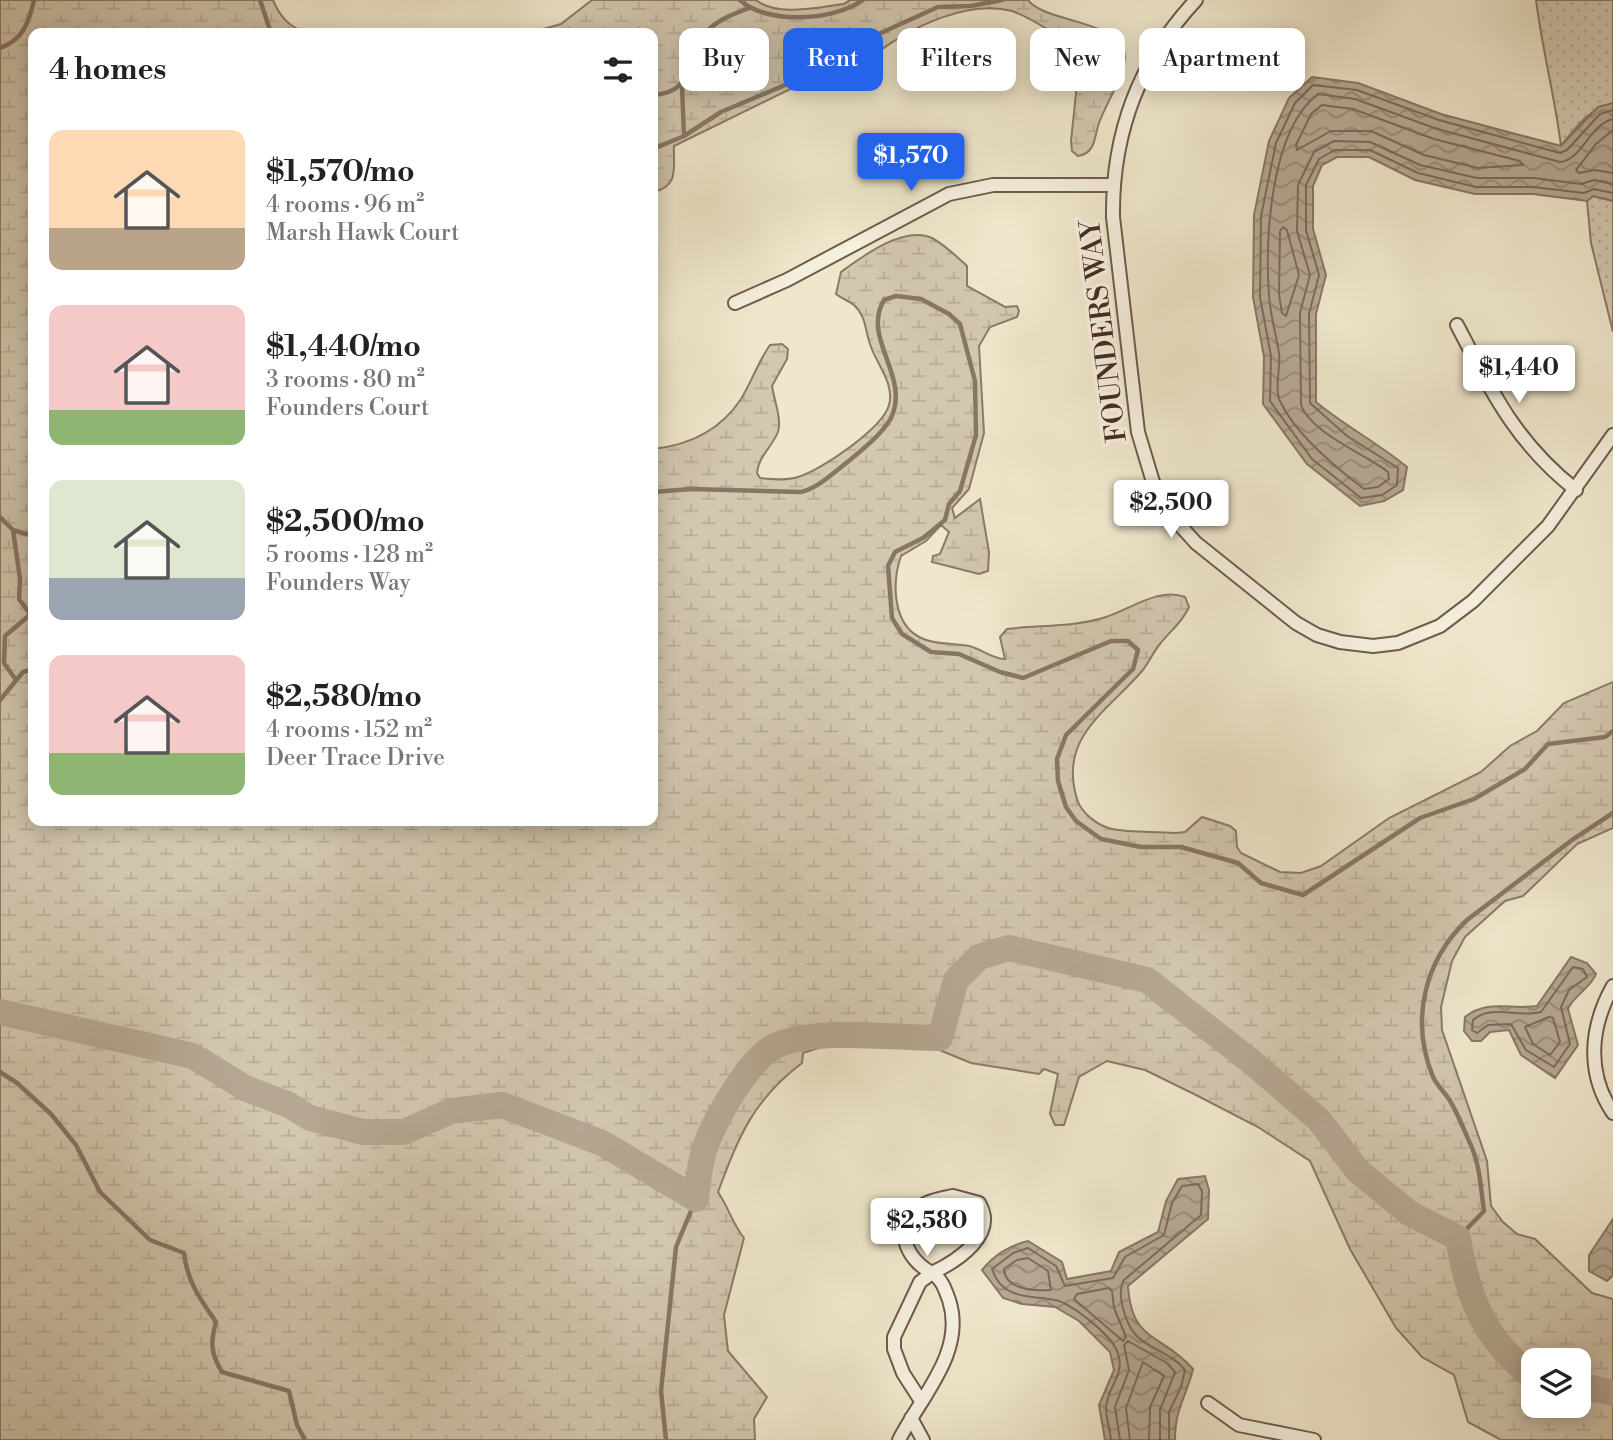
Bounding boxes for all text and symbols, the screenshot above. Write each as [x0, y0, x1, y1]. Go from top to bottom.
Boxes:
chip: Buy [679, 28, 769, 91]
chip: Rent [783, 28, 883, 91]
chip: Filters [897, 28, 1016, 91]
chip: New [1030, 28, 1125, 91]
chip: Apartment [1139, 28, 1305, 91]
text: 4 homes [49, 51, 166, 89]
icon: filters [599, 51, 637, 89]
pin: $1,570 [854, 134, 968, 193]
text: $1,570 [873, 142, 949, 170]
text: $1,570/mo [266, 153, 415, 191]
icon: home [105, 158, 189, 242]
text: 4 rooms · 96 m² [266, 191, 424, 219]
street label: FOUNDERS WAY [1073, 216, 1135, 444]
text: Marsh Hawk Court [266, 219, 459, 247]
text: $1,440/mo [266, 328, 421, 366]
icon: home [105, 333, 189, 417]
pin: $1,440 [1462, 346, 1576, 405]
text: $1,440 [1479, 354, 1559, 382]
text: 3 rooms · 80 m² [266, 366, 425, 394]
text: Founders Court [266, 394, 429, 422]
pin: $2,500 [1114, 480, 1228, 540]
text: $2,500 [1130, 489, 1212, 517]
text: $2,500/mo [266, 503, 425, 541]
icon: home [105, 508, 189, 592]
text: 5 rooms · 128 m² [266, 541, 433, 569]
text: Founders Way [266, 569, 411, 597]
text: $2,580/mo [266, 678, 422, 716]
icon: home [105, 683, 189, 767]
text: 4 rooms · 152 m² [266, 716, 432, 744]
text: Deer Trace Drive [266, 744, 445, 772]
pin: $2,580 [870, 1198, 984, 1258]
text: $2,580 [887, 1207, 967, 1235]
map controls [1521, 1348, 1591, 1418]
button: layers [1521, 1348, 1591, 1418]

